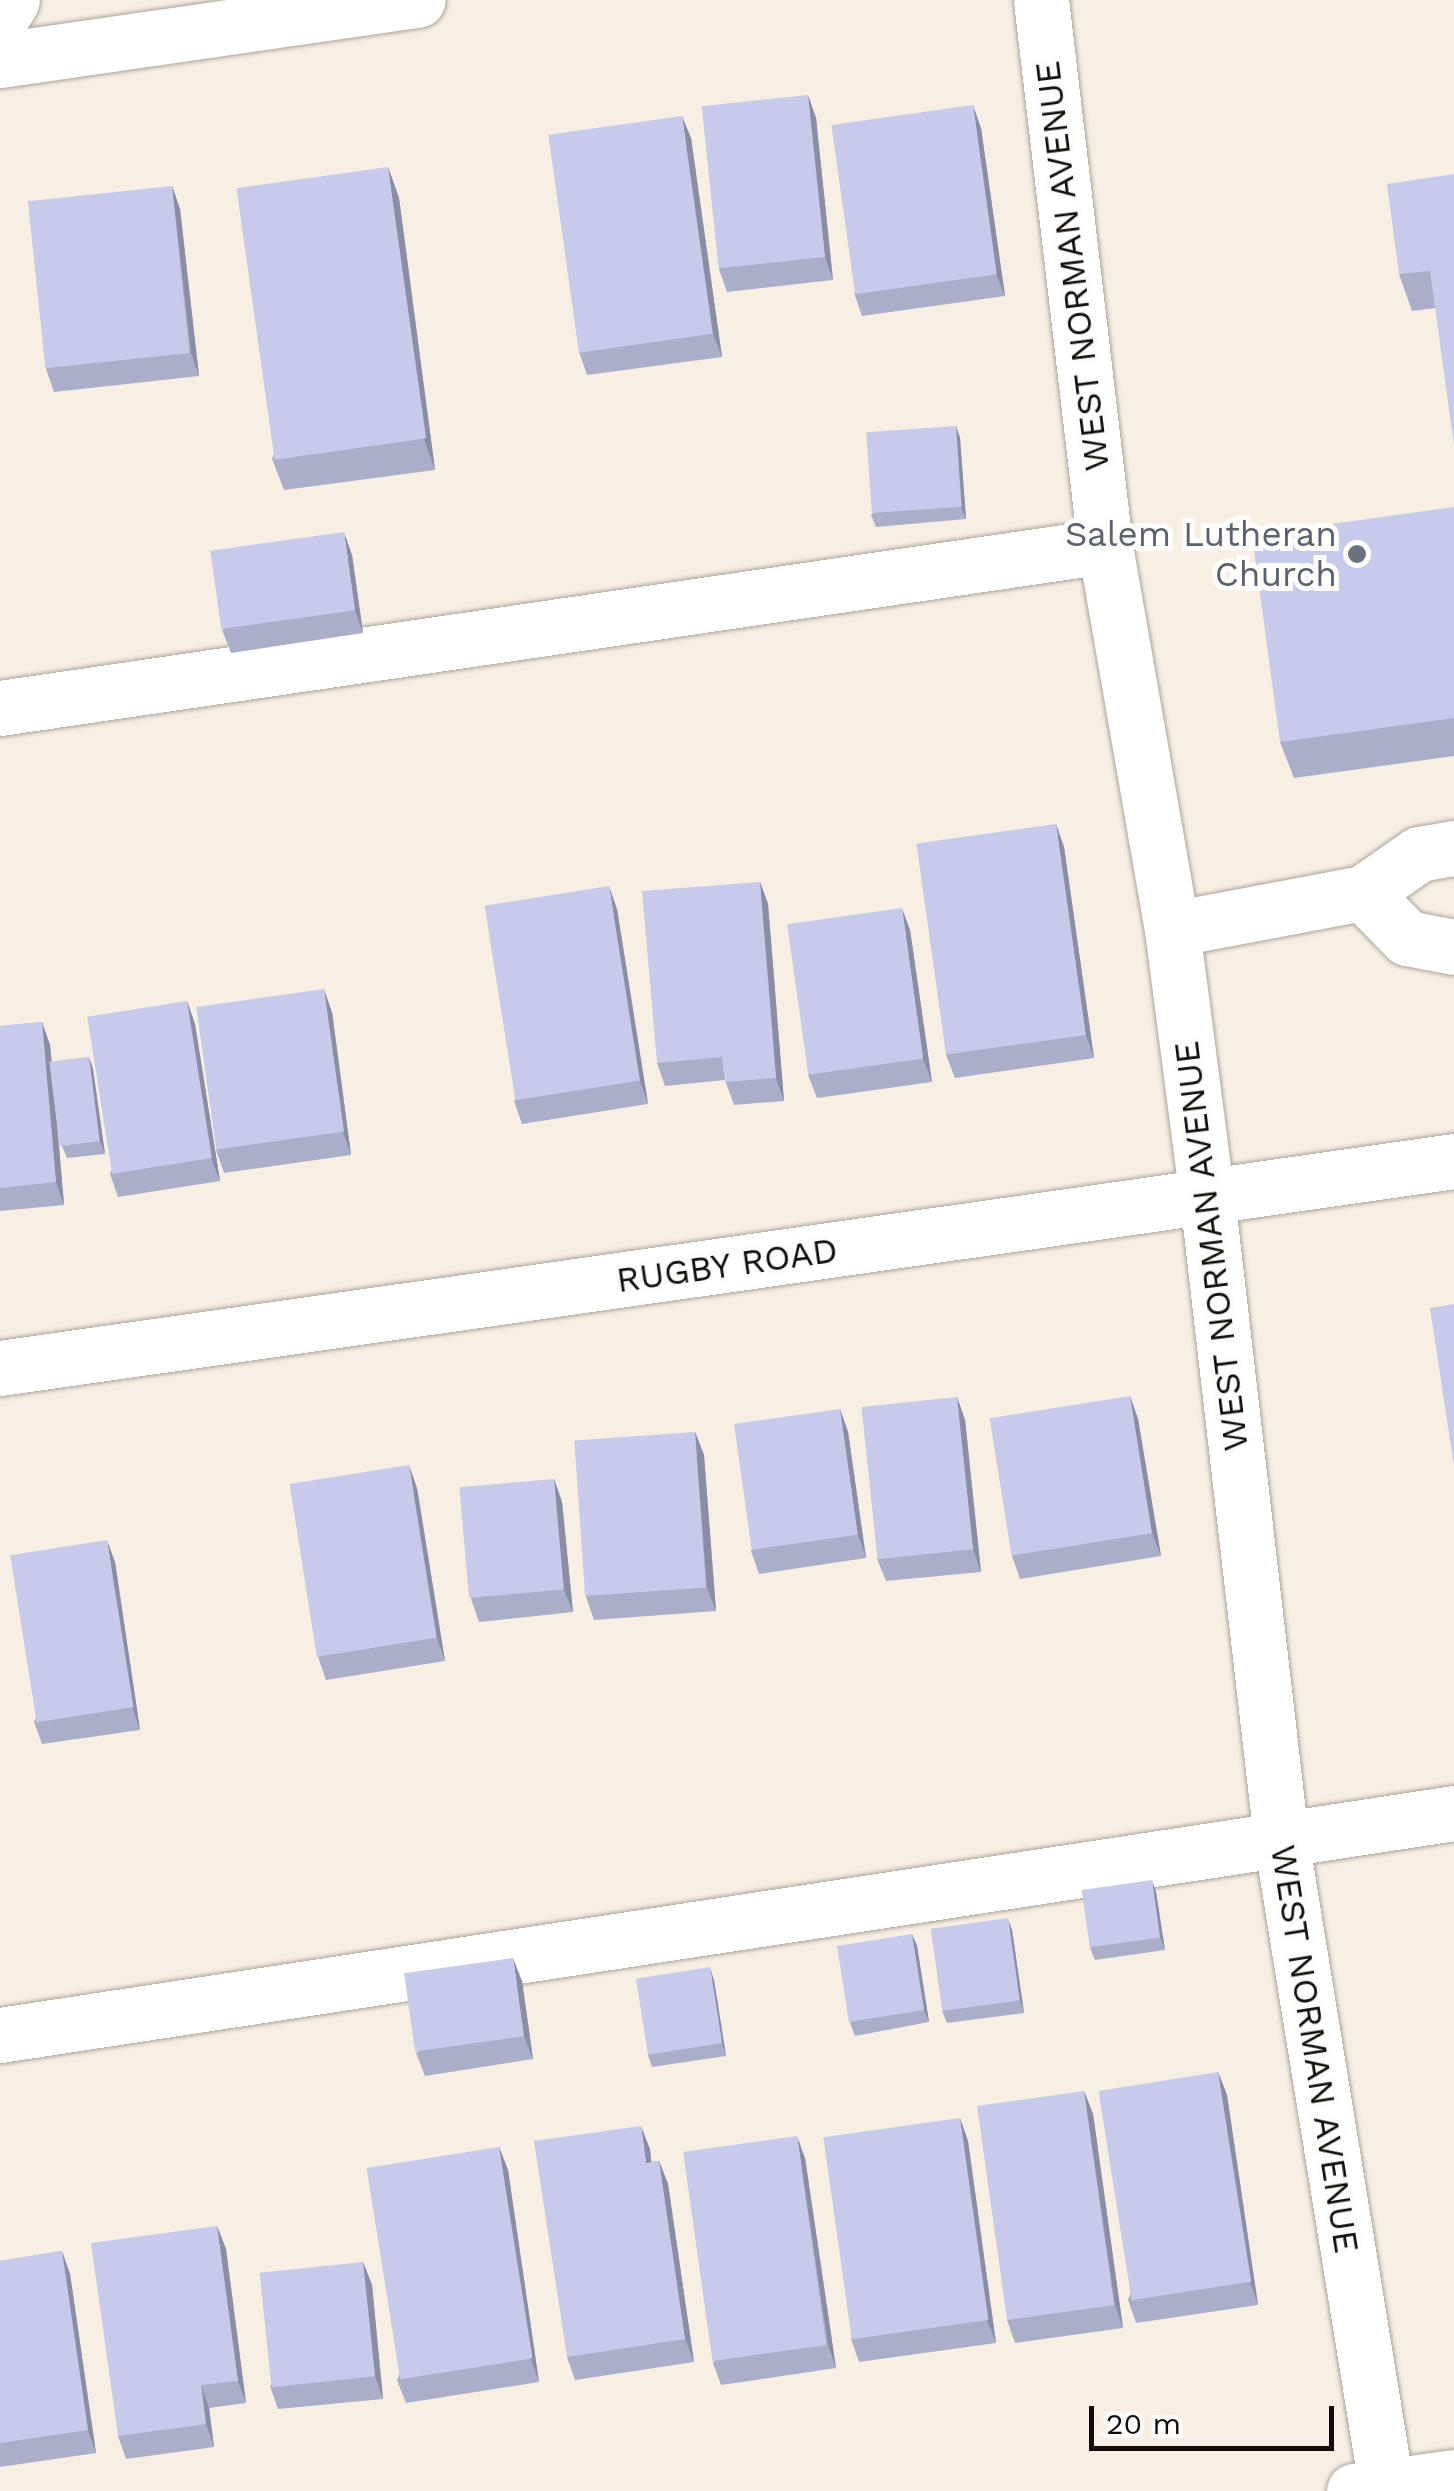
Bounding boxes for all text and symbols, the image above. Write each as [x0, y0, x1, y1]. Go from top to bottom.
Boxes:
street label: WEST NORMAN AVENUE [1026, 57, 1118, 475]
place label: Salem Lutheran Church [1065, 513, 1337, 595]
marker: Salem Lutheran Church [1346, 543, 1368, 565]
street label: WEST NORMAN AVENUE [1165, 1037, 1257, 1455]
street label: RUGBY ROAD [613, 1229, 841, 1301]
street label: WEST NORMAN AVENUE [1262, 1841, 1368, 2257]
scale bar [1094, 2386, 1339, 2448]
text: 20 m [1106, 2406, 1181, 2441]

